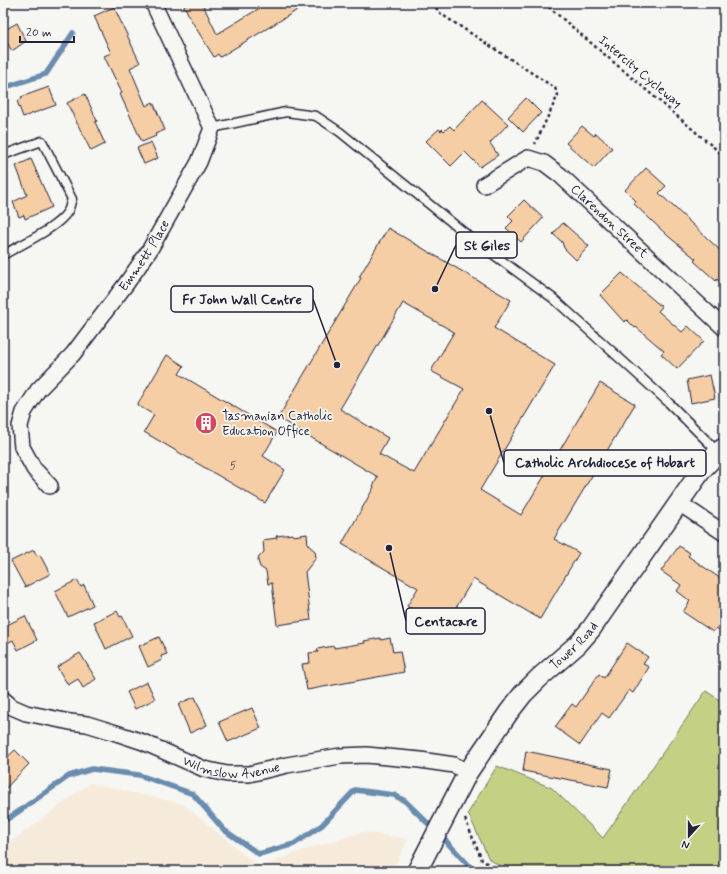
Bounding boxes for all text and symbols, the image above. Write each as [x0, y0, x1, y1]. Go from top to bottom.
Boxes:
scale bar [20, 18, 74, 44]
text: 20 m [26, 25, 52, 41]
street label: Intercity Cycleway [595, 32, 685, 112]
street label: Clarendon Street [567, 181, 652, 262]
street label: Emmett Place [115, 217, 173, 295]
callout: St Giles [456, 232, 517, 258]
text: St Giles [464, 237, 511, 255]
callout: Fr John Wall Centre [171, 286, 313, 312]
text: Fr John Wall Centre [182, 291, 302, 309]
place label: Tasmanian Catholic Education Office [222, 408, 332, 440]
building icon: Tasmanian Catholic Education Office [193, 410, 219, 436]
callout: Catholic Archdiocese of Hobart [504, 450, 706, 476]
text: Catholic Archdiocese of Hobart [515, 454, 696, 472]
house number: 5 [230, 459, 237, 473]
callout: Centacare [406, 608, 485, 634]
text: Centacare [414, 613, 478, 631]
street label: Tower Road [546, 619, 602, 673]
street label: Wilmslow Avenue [180, 752, 282, 783]
north arrow [669, 816, 709, 856]
text: N [680, 837, 692, 852]

